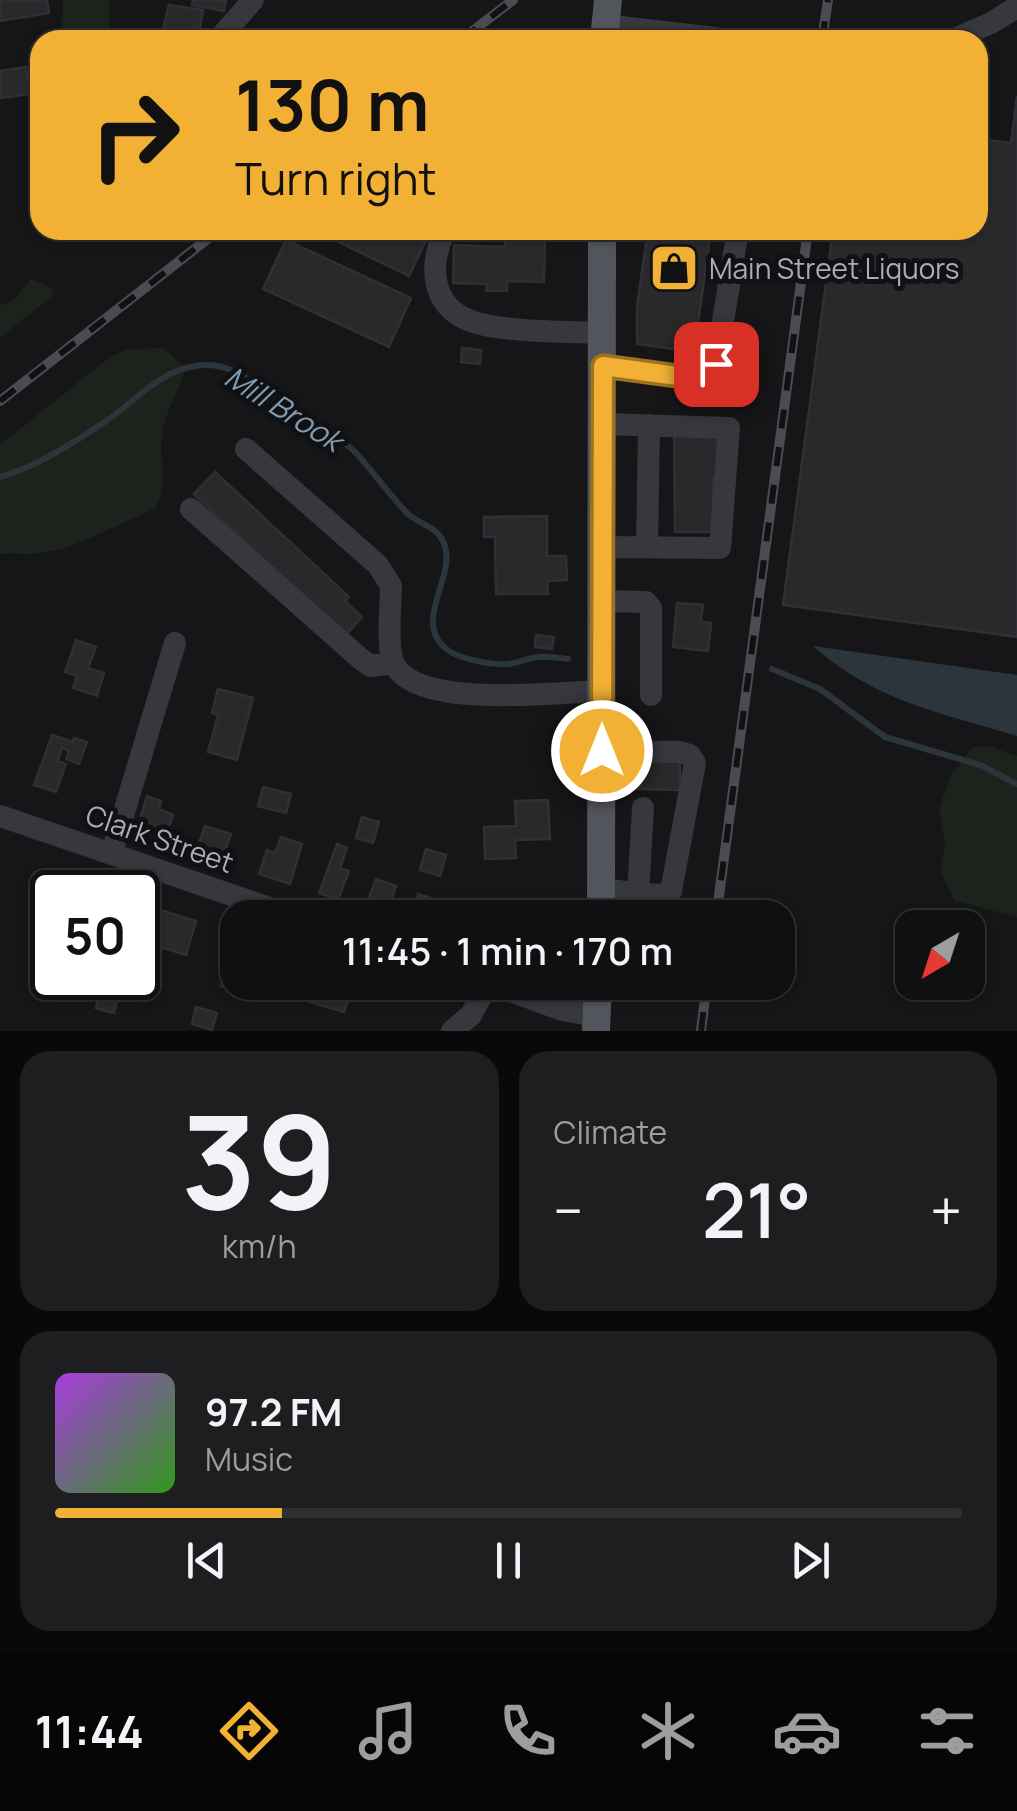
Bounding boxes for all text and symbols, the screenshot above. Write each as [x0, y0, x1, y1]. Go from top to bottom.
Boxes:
text: 130 m [235, 56, 429, 152]
icon: right [70, 70, 200, 200]
text: Turn right [235, 147, 436, 209]
shop icon: Main Street Liquors [648, 242, 700, 294]
place label: Main Street Liquors [709, 249, 960, 287]
pin [674, 322, 759, 407]
icon: arrive [689, 337, 744, 392]
water label: Mill Brook [217, 356, 354, 462]
position arrow [550, 699, 654, 803]
street label: Clark Street [81, 795, 239, 881]
speed limit sign: 50 [30, 870, 160, 1000]
north arrow [895, 910, 985, 1000]
map controls [895, 910, 985, 1000]
text: 11:45 · 1 min · 170 m [342, 924, 673, 976]
text: 39 [181, 1070, 337, 1248]
text: Climate [554, 1110, 667, 1154]
text: 21° [702, 1158, 811, 1261]
text: − [554, 1172, 583, 1248]
text: + [930, 1172, 962, 1248]
text: km/h [222, 1224, 296, 1268]
text: 97.2 FM [205, 1385, 342, 1437]
text: Music [205, 1437, 293, 1481]
icon: previous [179, 1533, 234, 1588]
icon: pause [481, 1533, 536, 1588]
icon: next [783, 1533, 838, 1588]
icon: directions [214, 1696, 284, 1766]
icon: music [353, 1696, 423, 1766]
icon: phone [493, 1696, 563, 1766]
icon: climate [633, 1696, 703, 1766]
icon: car [772, 1696, 842, 1766]
icon: filters [912, 1696, 982, 1766]
text: 11:44 [35, 1700, 144, 1762]

